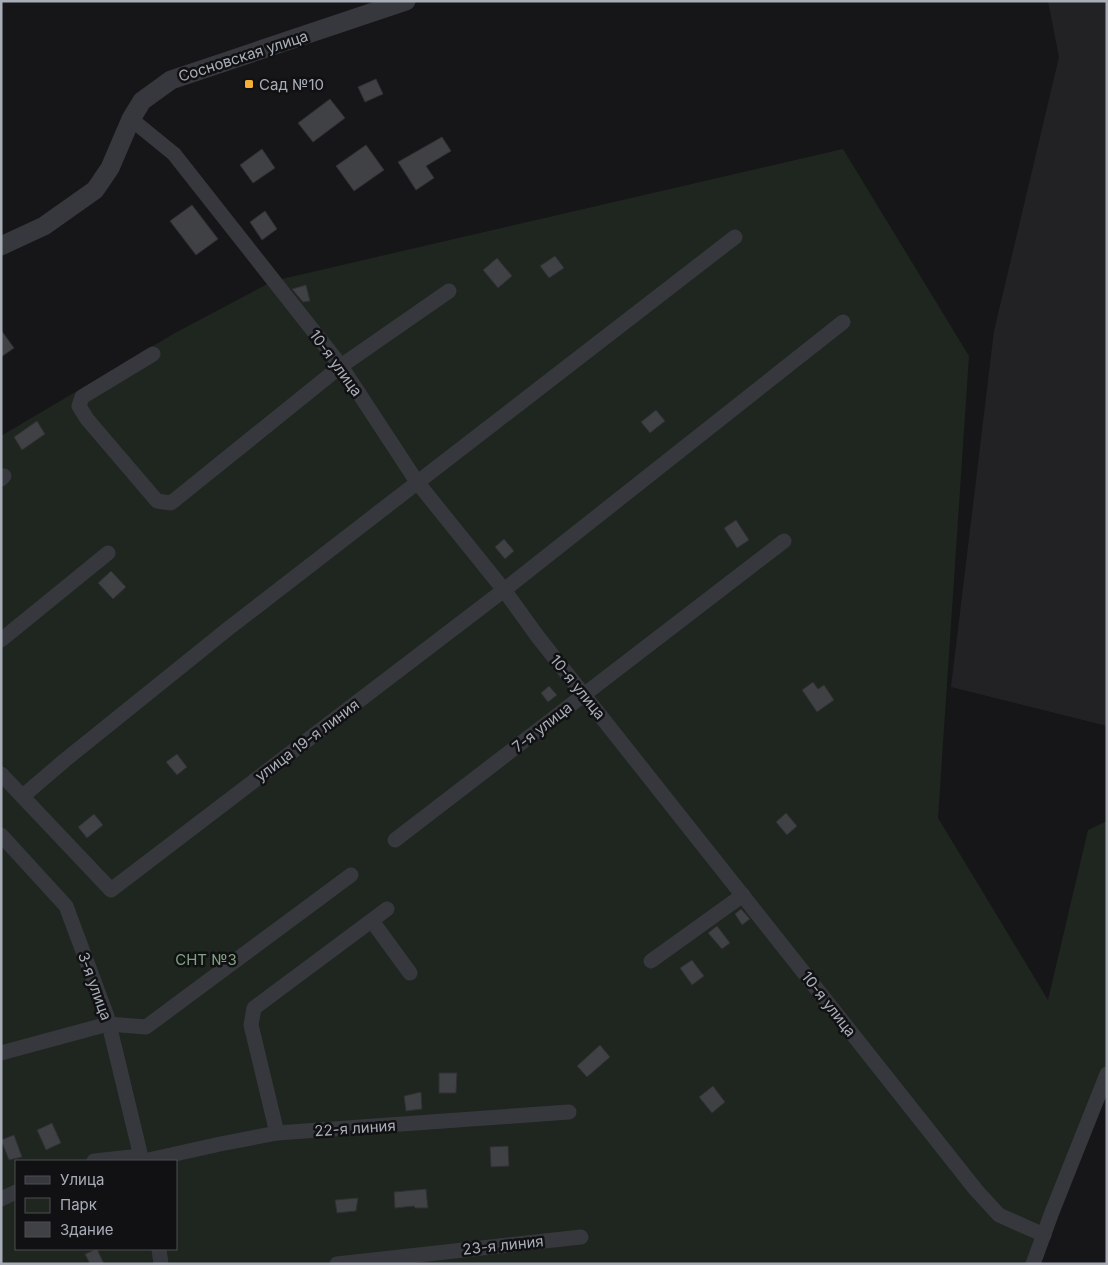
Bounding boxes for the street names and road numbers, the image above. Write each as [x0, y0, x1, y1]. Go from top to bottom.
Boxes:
street label: Сосновская улица [176, 26, 310, 86]
street label: 10-я улица [306, 326, 366, 400]
street label: 10-я улица [546, 651, 610, 723]
street label: улица 19-я линия [251, 695, 363, 785]
street label: 7-я улица [508, 698, 576, 756]
street label: 3-я улица [74, 949, 116, 1023]
street label: 10-я улица [798, 968, 860, 1040]
street label: 22-я линия [314, 1116, 396, 1140]
street label: 23-я линия [462, 1231, 544, 1259]

